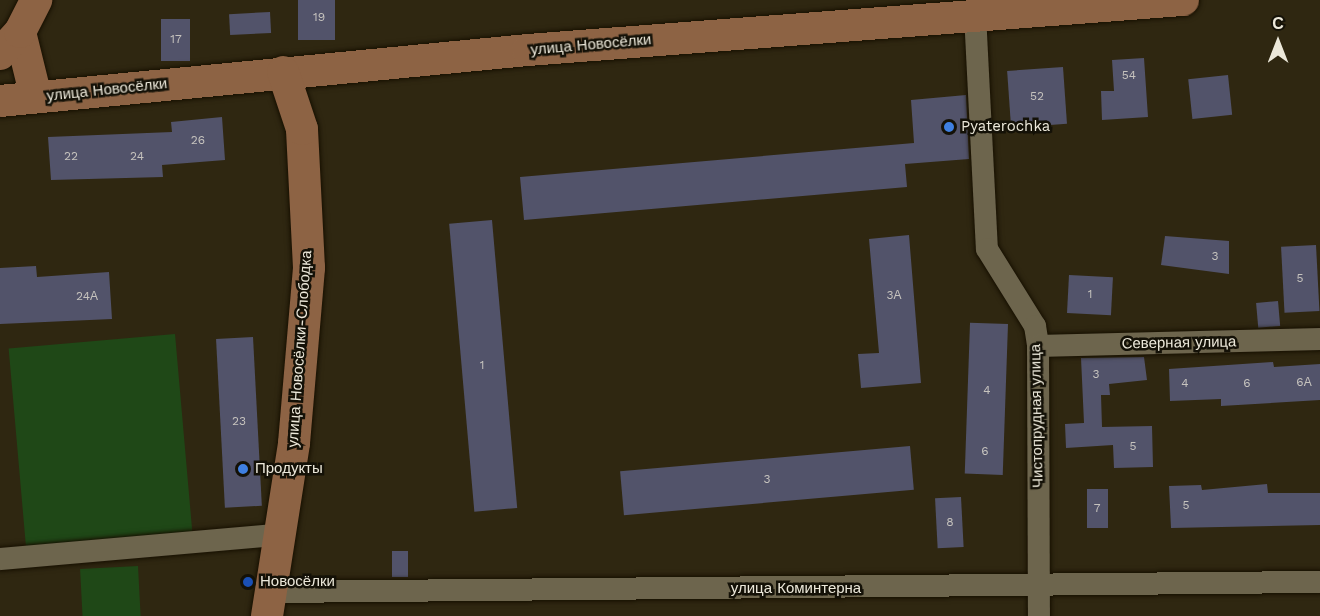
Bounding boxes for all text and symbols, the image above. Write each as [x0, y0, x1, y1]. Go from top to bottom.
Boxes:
house number: 19 [313, 11, 325, 25]
north arrow [1248, 12, 1308, 72]
text: С [1272, 14, 1284, 33]
street label: улица Новосёлки [530, 31, 652, 59]
house number: 17 [170, 33, 182, 47]
house number: 54 [1122, 69, 1136, 83]
street label: улица Новосёлки [46, 75, 168, 105]
house number: 52 [1030, 90, 1044, 104]
place label: Pyaterochka [961, 118, 1050, 136]
marker: Pyaterochka [942, 120, 956, 134]
house number: 26 [191, 134, 205, 148]
house number: 22 [64, 150, 78, 164]
house number: 24 [130, 150, 144, 164]
street label: улица Новосёлки-Слободка [284, 250, 316, 448]
house number: 3 [1212, 250, 1218, 264]
house number: 5 [1297, 272, 1303, 286]
house number: 1 [1088, 288, 1092, 302]
house number: 3А [887, 289, 901, 303]
house number: 24А [76, 290, 98, 304]
street label: Северная улица [1121, 333, 1237, 353]
street label: Чистопрудная улица [1027, 344, 1047, 488]
house number: 1 [480, 359, 484, 373]
house number: 3 [1093, 368, 1099, 382]
house number: 6А [1296, 376, 1312, 390]
house number: 4 [1181, 377, 1189, 391]
house number: 6 [1243, 377, 1251, 391]
house number: 4 [983, 384, 991, 398]
house number: 23 [232, 415, 246, 429]
house number: 5 [1130, 440, 1136, 454]
house number: 6 [981, 445, 989, 459]
place label: Продукты [255, 460, 323, 478]
marker: Продукты [236, 462, 250, 476]
house number: 3 [764, 473, 770, 487]
house number: 5 [1183, 499, 1189, 513]
house number: 7 [1094, 502, 1100, 516]
house number: 8 [946, 516, 954, 530]
place label: Новосёлки [260, 573, 335, 591]
marker: Новосёлки [241, 575, 255, 589]
street label: улица Коминтерна [731, 580, 861, 598]

